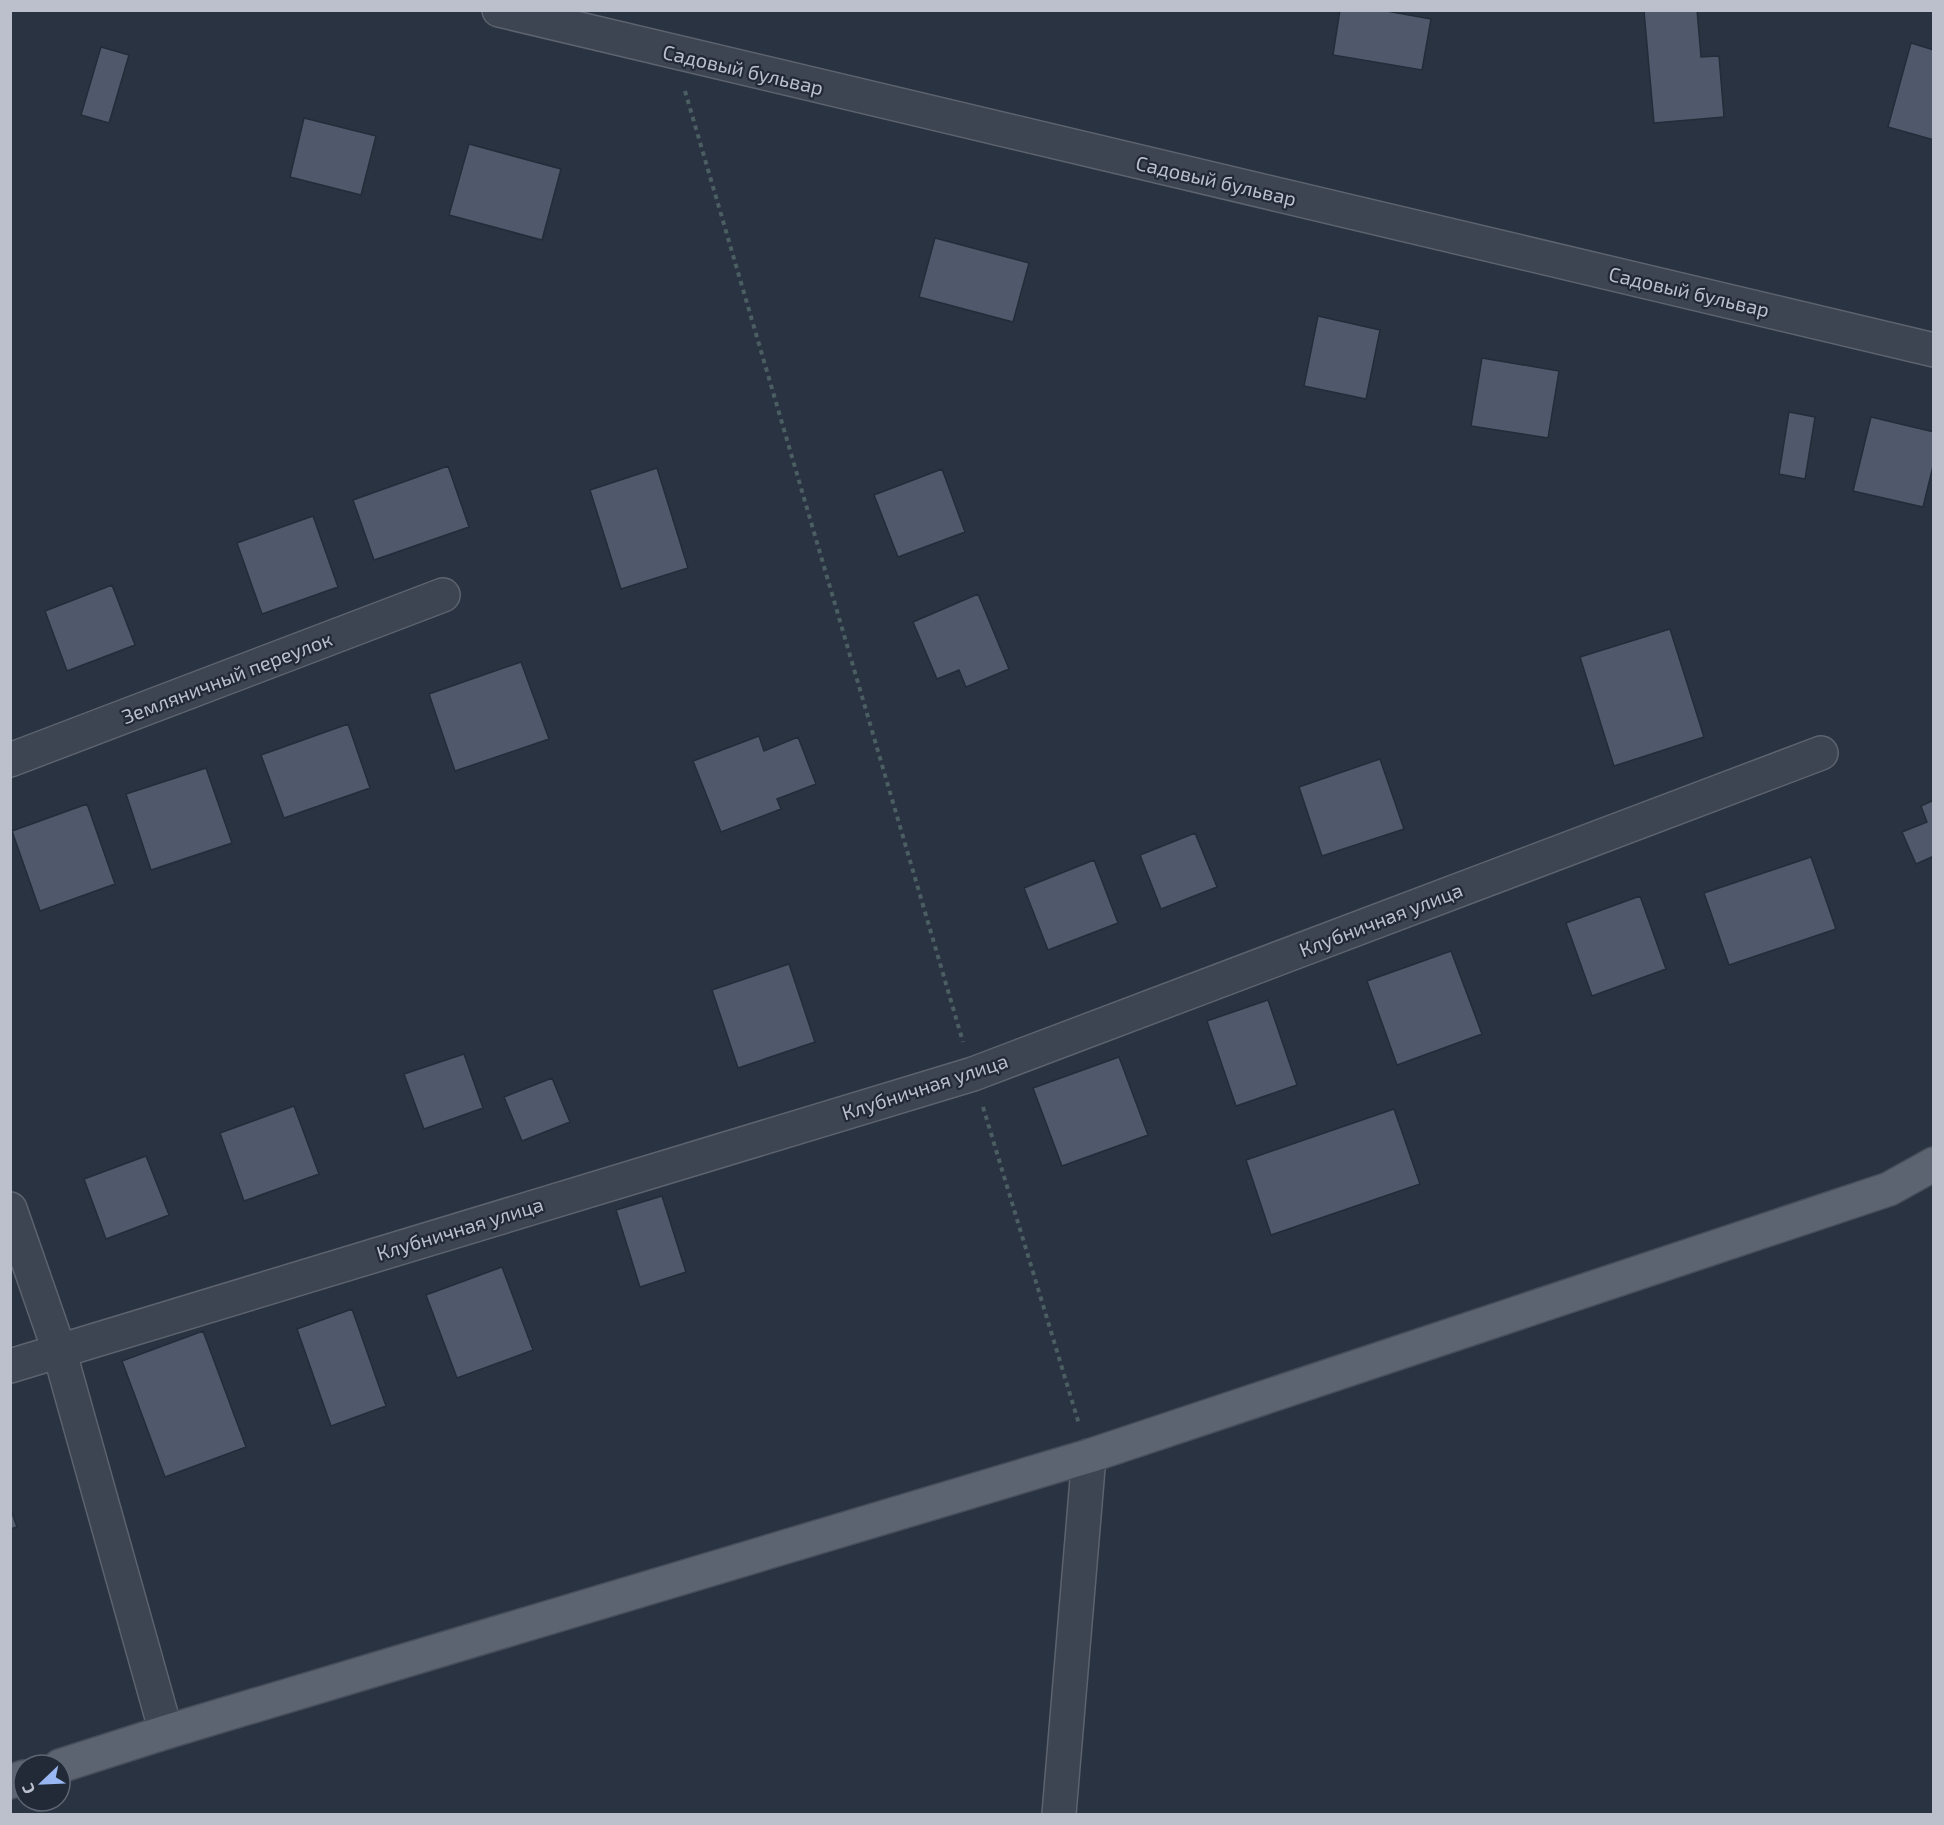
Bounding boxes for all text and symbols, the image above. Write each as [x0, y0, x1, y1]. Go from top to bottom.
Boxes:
street label: Садовый бульвар [660, 39, 826, 100]
street label: Садовый бульвар [1133, 150, 1299, 211]
street label: Садовый бульвар [1606, 261, 1772, 322]
street label: Земляничный переулок [118, 626, 336, 729]
street label: Клубничная улица [1295, 877, 1466, 962]
street label: Клубничная улица [839, 1048, 1011, 1125]
street label: Клубничная улица [373, 1191, 546, 1266]
north arrow [12, 1753, 72, 1813]
text: С [17, 1781, 38, 1797]

